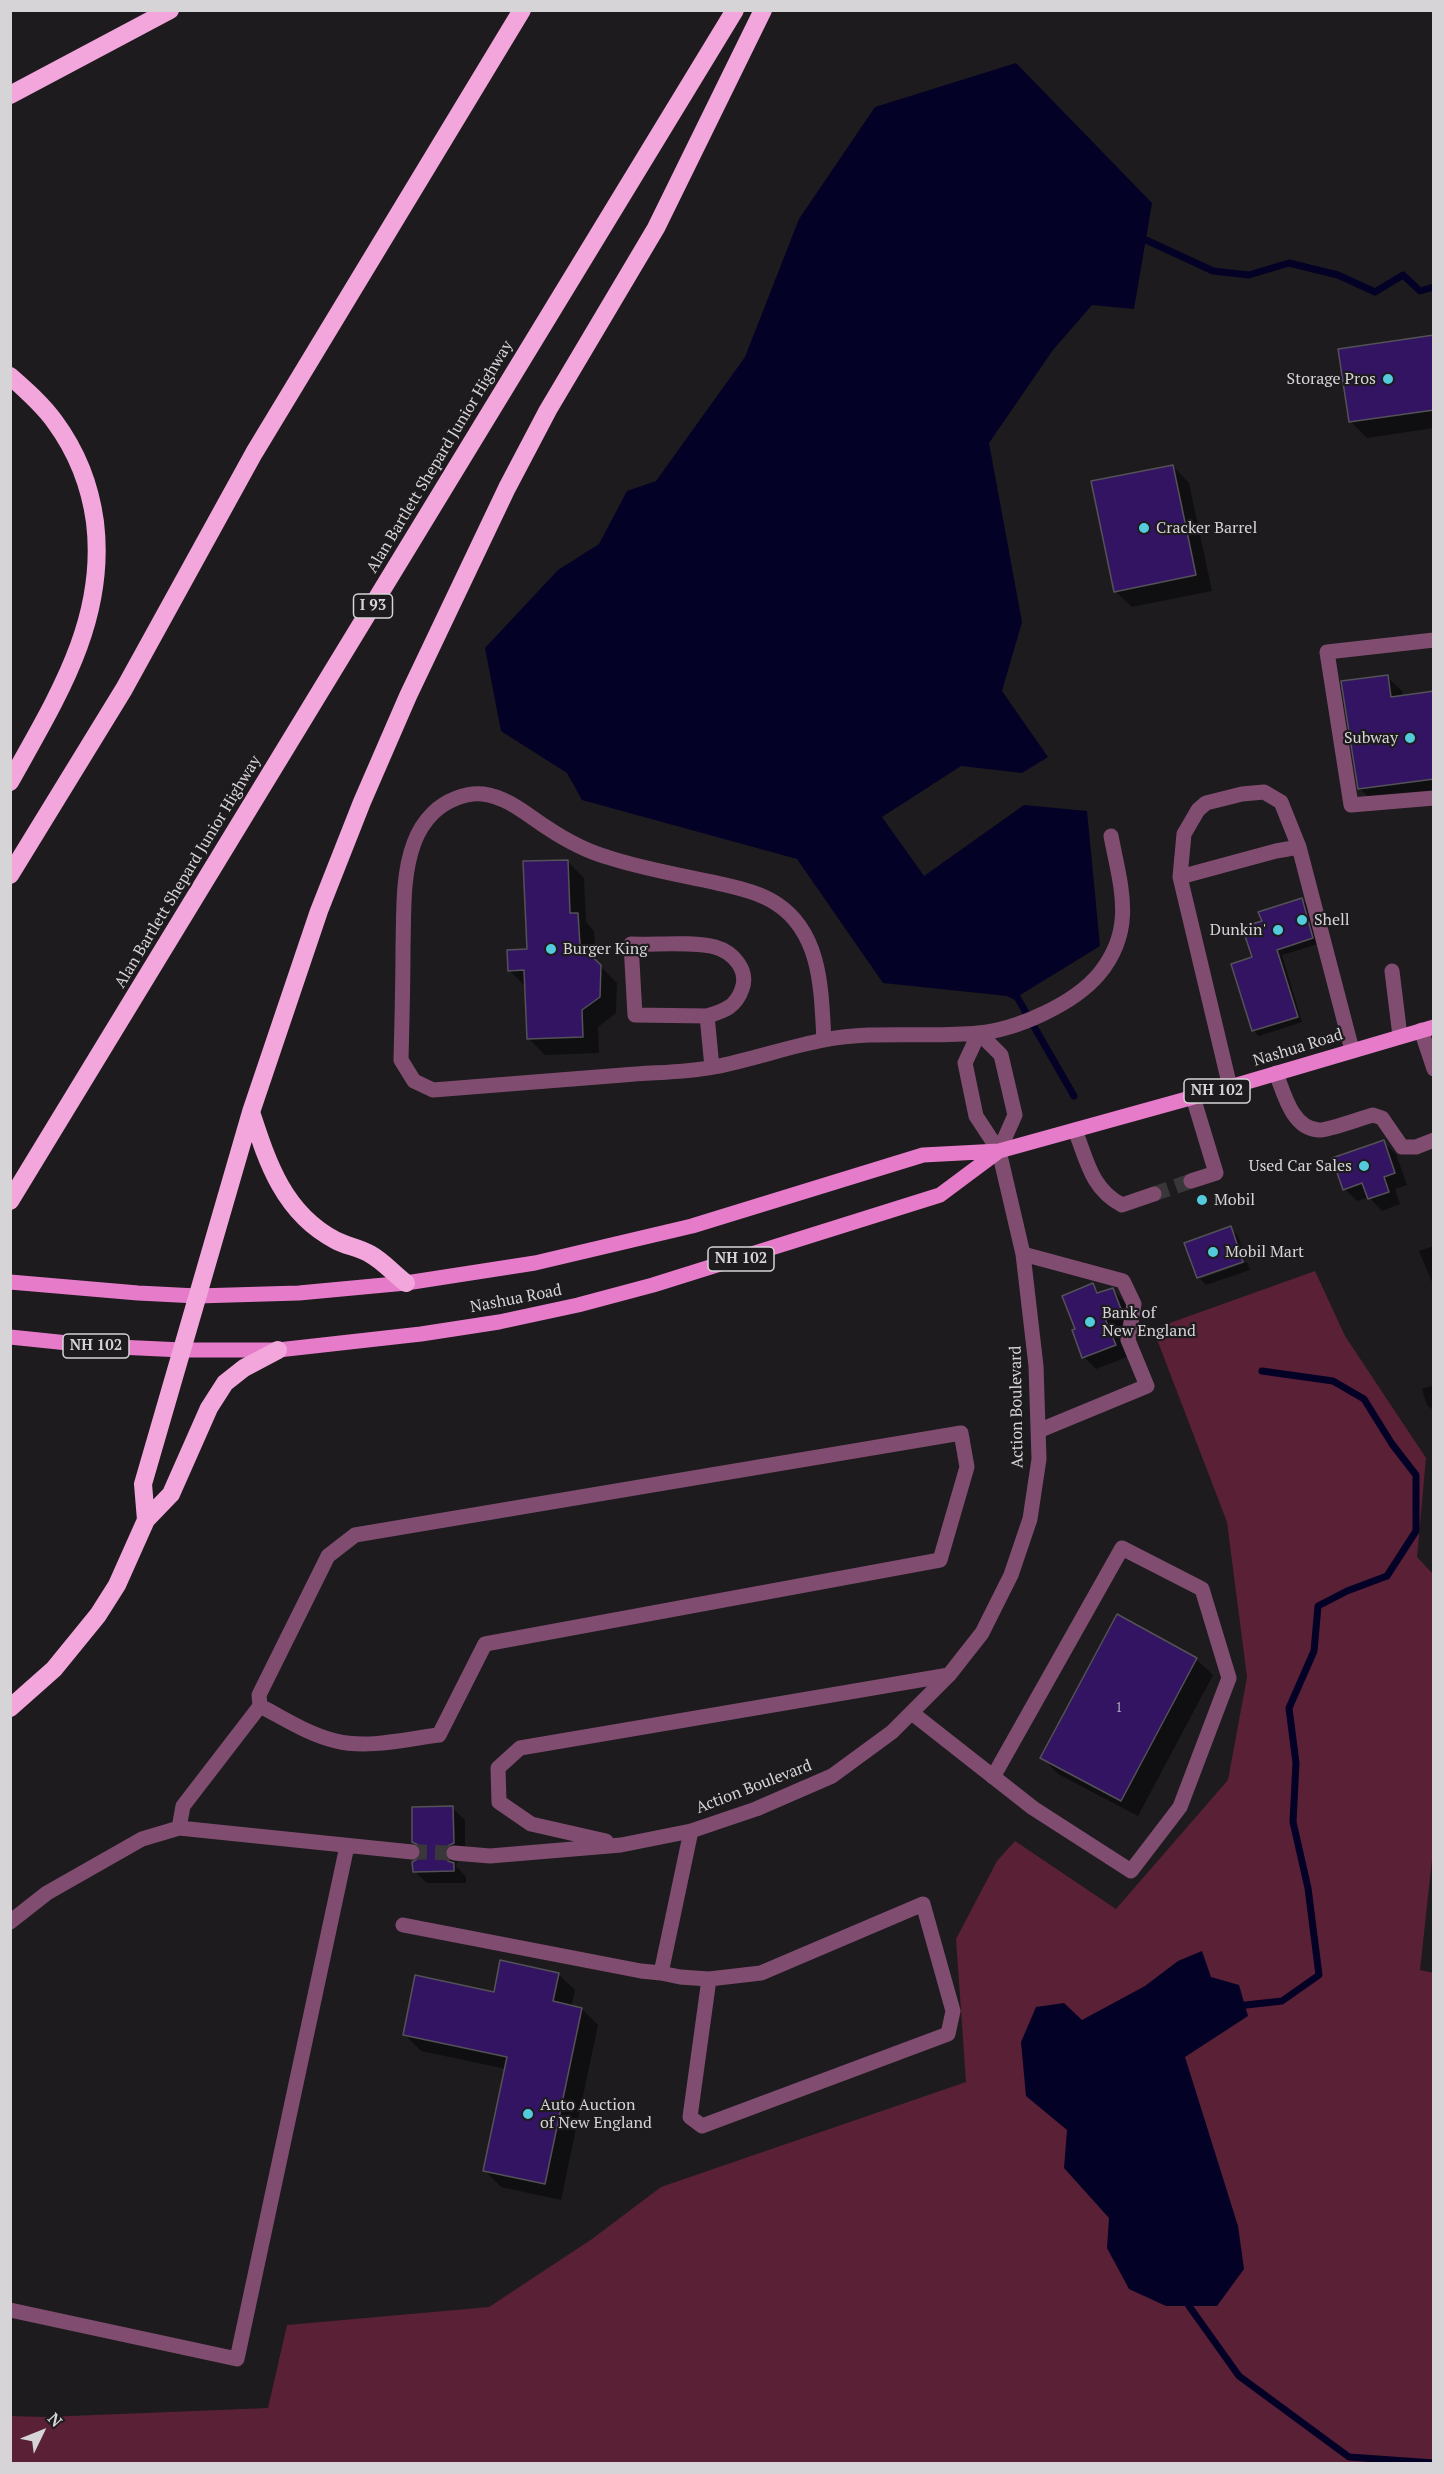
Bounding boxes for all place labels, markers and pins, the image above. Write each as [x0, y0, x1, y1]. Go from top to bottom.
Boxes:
place label: Storage Pros [1287, 369, 1376, 389]
marker: Storage Pros [1381, 372, 1395, 386]
place label: Cracker Barrel [1156, 518, 1257, 538]
marker: Cracker Barrel [1137, 521, 1151, 535]
place label: Subway [1344, 728, 1398, 748]
marker: Subway [1403, 731, 1417, 745]
place label: Shell [1314, 910, 1350, 930]
marker: Shell [1295, 913, 1309, 927]
place label: Dunkin' [1210, 920, 1266, 940]
marker: Dunkin' [1271, 923, 1285, 937]
place label: Burger King [563, 939, 648, 959]
marker: Burger King [544, 942, 558, 956]
place label: Used Car Sales [1249, 1156, 1352, 1176]
marker: Used Car Sales [1357, 1159, 1371, 1173]
place label: Mobil [1214, 1190, 1255, 1210]
marker: Mobil [1195, 1193, 1209, 1207]
place label: Mobil Mart [1225, 1242, 1304, 1262]
marker: Mobil Mart [1206, 1245, 1220, 1259]
place label: Bank of New England [1102, 1303, 1196, 1341]
marker: Bank of New England [1083, 1315, 1097, 1329]
place label: Auto Auction of New England [540, 2095, 652, 2133]
marker: Auto Auction of New England [521, 2107, 535, 2121]

